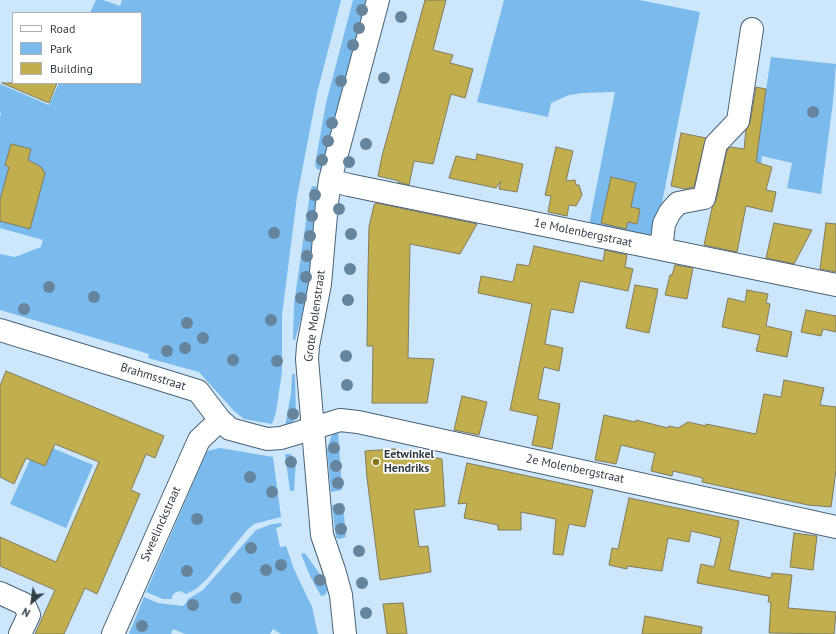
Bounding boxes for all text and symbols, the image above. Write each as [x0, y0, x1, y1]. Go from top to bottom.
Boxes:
legend [12, 12, 142, 84]
text: Road [50, 21, 75, 36]
text: Park [50, 41, 72, 56]
text: Building [50, 61, 93, 76]
street label: 1e Molenbergstraat [532, 216, 634, 250]
street label: Grote Molenstraat [301, 269, 329, 363]
street label: Brahmsstraat [119, 360, 187, 394]
place label: Eetwinkel Hendriks [384, 448, 434, 476]
street label: 2e Molenbergstraat [524, 452, 626, 486]
marker: Eetwinkel Hendriks [371, 457, 381, 467]
street label: Sweelinckstraat [138, 484, 184, 564]
north arrow [12, 582, 52, 622]
text: N [20, 605, 33, 620]

